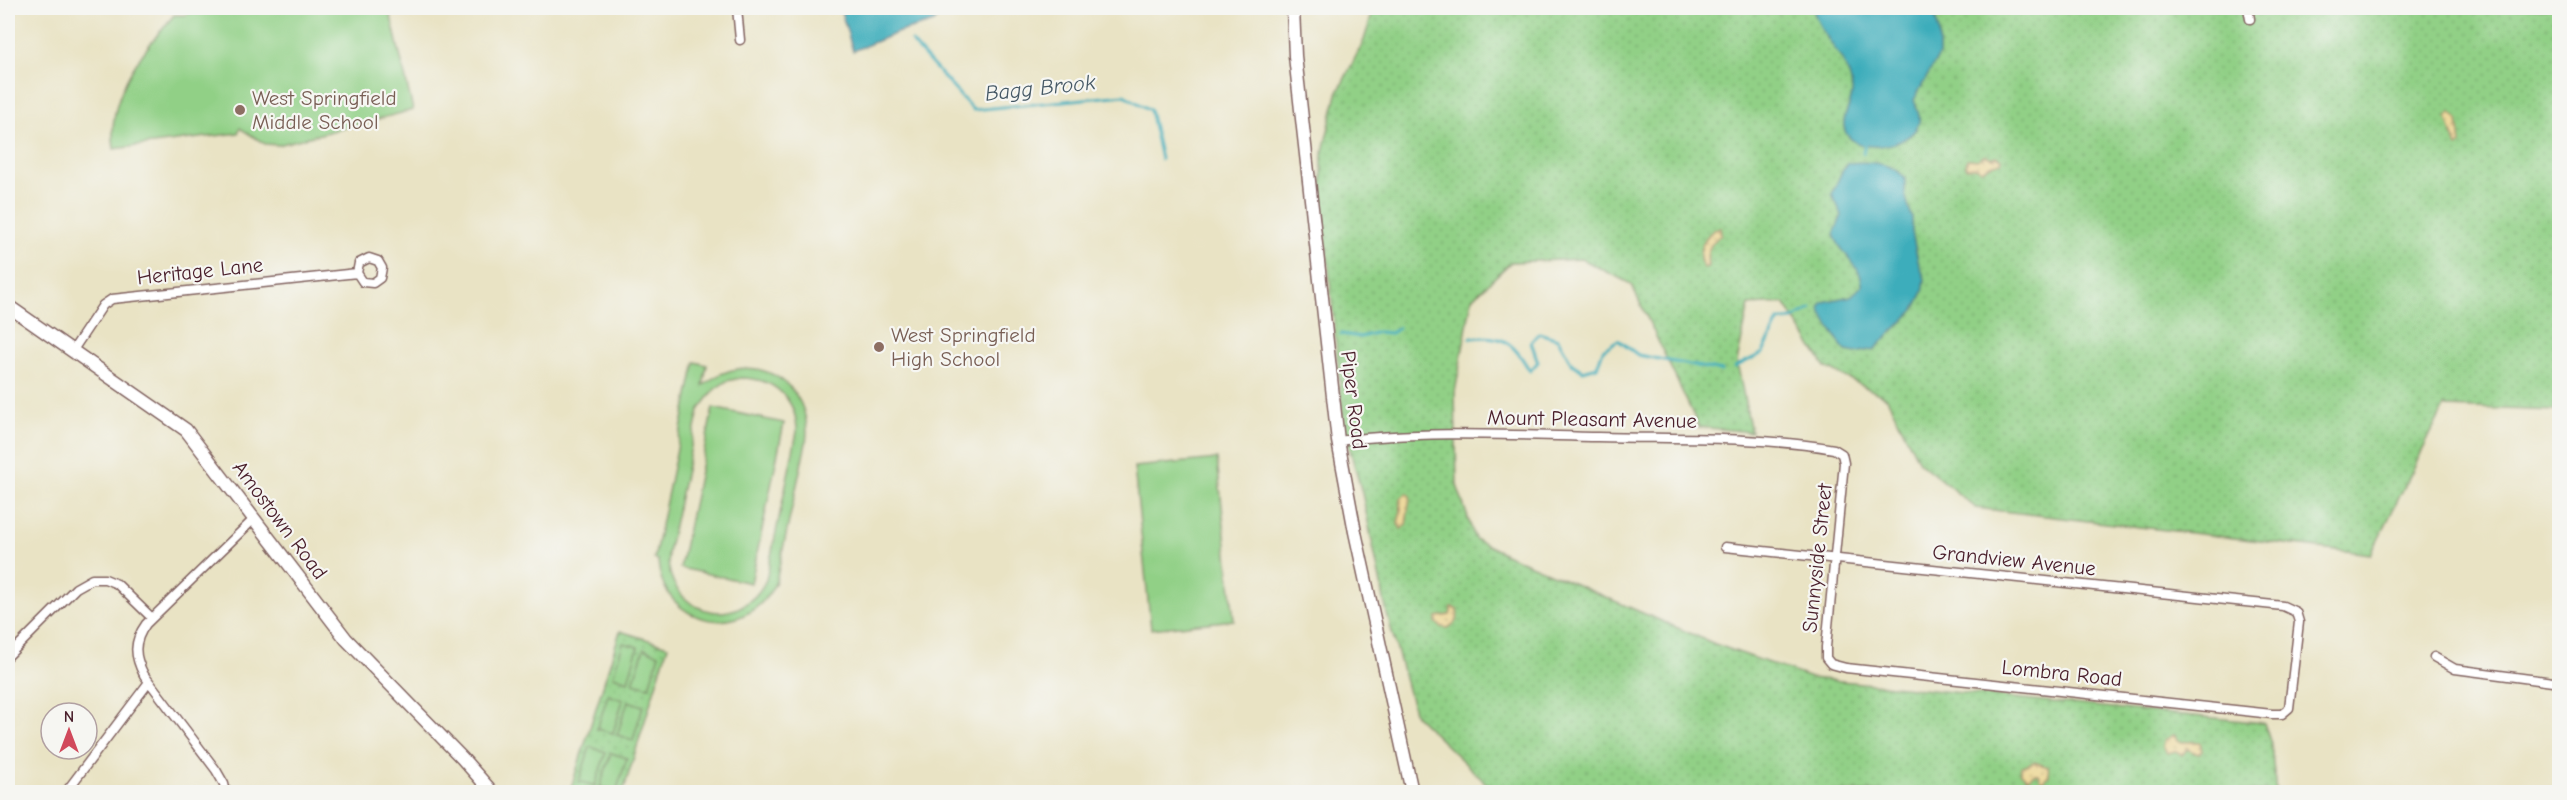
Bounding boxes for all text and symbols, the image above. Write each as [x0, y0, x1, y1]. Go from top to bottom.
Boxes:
water label: Bagg Brook [984, 69, 1097, 107]
place label: West Springfield Middle School [252, 86, 397, 134]
marker: West Springfield Middle School [233, 103, 247, 117]
street label: Heritage Lane [136, 252, 264, 290]
place label: West Springfield High School [891, 323, 1036, 371]
marker: West Springfield High School [872, 340, 886, 354]
street label: Piper Road [1336, 349, 1372, 451]
street label: Mount Pleasant Avenue [1487, 405, 1697, 433]
street label: Amostown Road [228, 456, 332, 584]
street label: Sunnyside Street [1797, 481, 1837, 634]
street label: Grandview Avenue [1931, 539, 2097, 581]
street label: Lombra Road [2001, 655, 2123, 691]
north arrow [39, 701, 99, 761]
text: N [64, 708, 74, 726]

